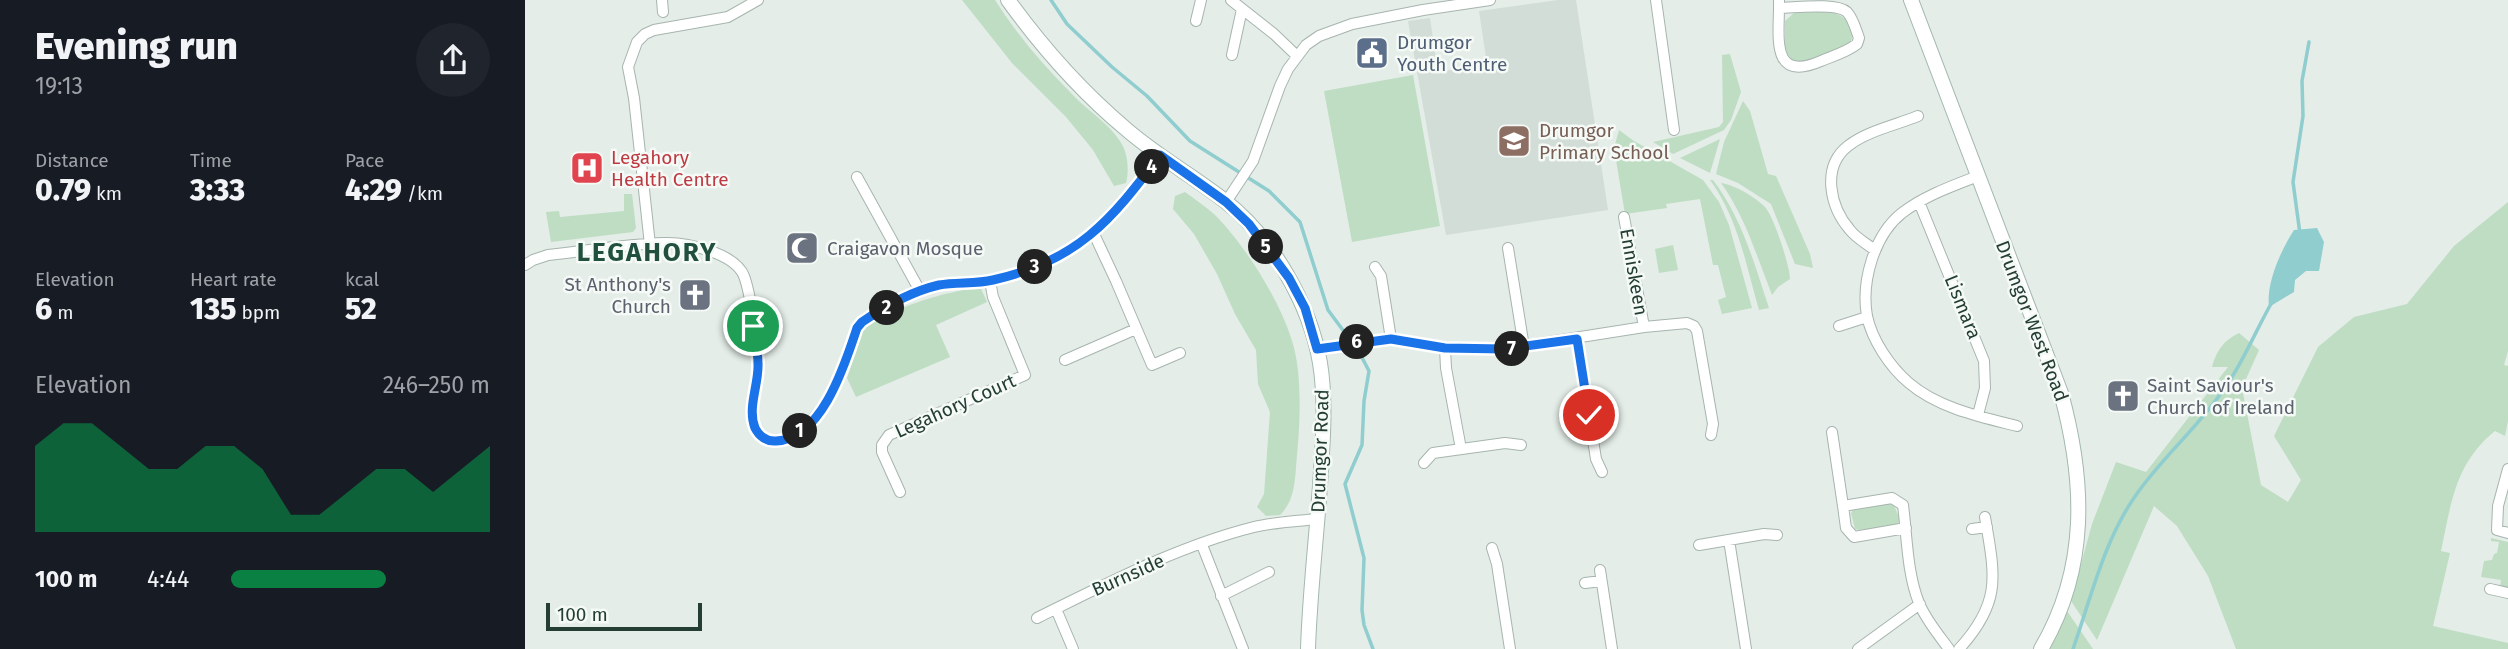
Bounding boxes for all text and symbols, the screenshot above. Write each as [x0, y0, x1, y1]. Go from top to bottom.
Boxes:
text: Evening run [35, 23, 238, 69]
button: share [416, 23, 490, 97]
place label: Drumgor Youth Centre [1397, 31, 1507, 76]
public building icon: Drumgor Youth Centre [1353, 34, 1391, 72]
text: 19:13 [35, 72, 83, 100]
place label: Drumgor Primary School [1539, 119, 1669, 164]
school or university icon: Drumgor Primary School [1495, 122, 1533, 160]
place label: Legahory Health Centre [611, 146, 729, 191]
text: Distance [35, 149, 109, 172]
text: Time [190, 149, 232, 172]
text: Pace [345, 149, 384, 172]
hospital icon: Legahory Health Centre [568, 149, 606, 187]
pin: 4 [1135, 150, 1169, 184]
text: 4 [1146, 155, 1157, 178]
text: 0.79 [35, 172, 91, 208]
text: 3:33 [190, 172, 245, 208]
text: 4:29 [345, 172, 402, 208]
text: km [91, 182, 122, 205]
text: /km [402, 182, 443, 205]
street label: Enniskeen [1615, 227, 1653, 317]
mosque icon: Craigavon Mosque [783, 229, 821, 267]
pin: 5 [1249, 230, 1283, 264]
text: 5 [1260, 235, 1271, 258]
district label: LEGAHORY [577, 237, 717, 268]
place label: Craigavon Mosque [827, 237, 983, 260]
street label: Drumgor West Road [1991, 237, 2073, 405]
pin: 3 [1017, 250, 1053, 284]
text: 3 [1030, 255, 1039, 278]
text: Elevation [35, 268, 115, 291]
text: Heart rate [190, 268, 277, 291]
text: kcal [345, 268, 379, 291]
street label: Lismara [1940, 271, 1986, 343]
place label: St Anthony's Church [564, 273, 671, 318]
church icon: St Anthony's Church [676, 276, 714, 314]
pin: 2 [869, 290, 905, 326]
text: 6 [35, 291, 52, 327]
text: 135 [190, 291, 236, 327]
text: 52 [345, 291, 377, 327]
pin [723, 296, 783, 356]
text: 2 [882, 296, 891, 319]
text: m [52, 301, 74, 324]
text: bpm [236, 301, 280, 324]
icon: arrive [734, 307, 772, 345]
pin: 6 [1339, 324, 1375, 360]
text: 6 [1351, 330, 1362, 353]
pin: 7 [1495, 332, 1529, 366]
text: 7 [1507, 337, 1516, 360]
street label: Legahory Court [891, 369, 1019, 443]
text: Elevation [35, 371, 131, 399]
text: 246–250 m [383, 371, 490, 399]
place label: Saint Saviour's Church of Ireland [2147, 374, 2295, 419]
church icon: Saint Saviour's Church of Ireland [2104, 377, 2142, 415]
pin [1559, 385, 1619, 445]
street label: Drumgor Road [1306, 389, 1334, 513]
icon: check [1570, 396, 1608, 434]
pin: 1 [783, 414, 817, 448]
text: 1 [795, 419, 804, 442]
street label: Burnside [1088, 549, 1168, 601]
text: 100 m [35, 565, 97, 593]
text: 4:44 [147, 565, 189, 593]
scale bar [546, 600, 702, 632]
text: 100 m [557, 603, 608, 626]

